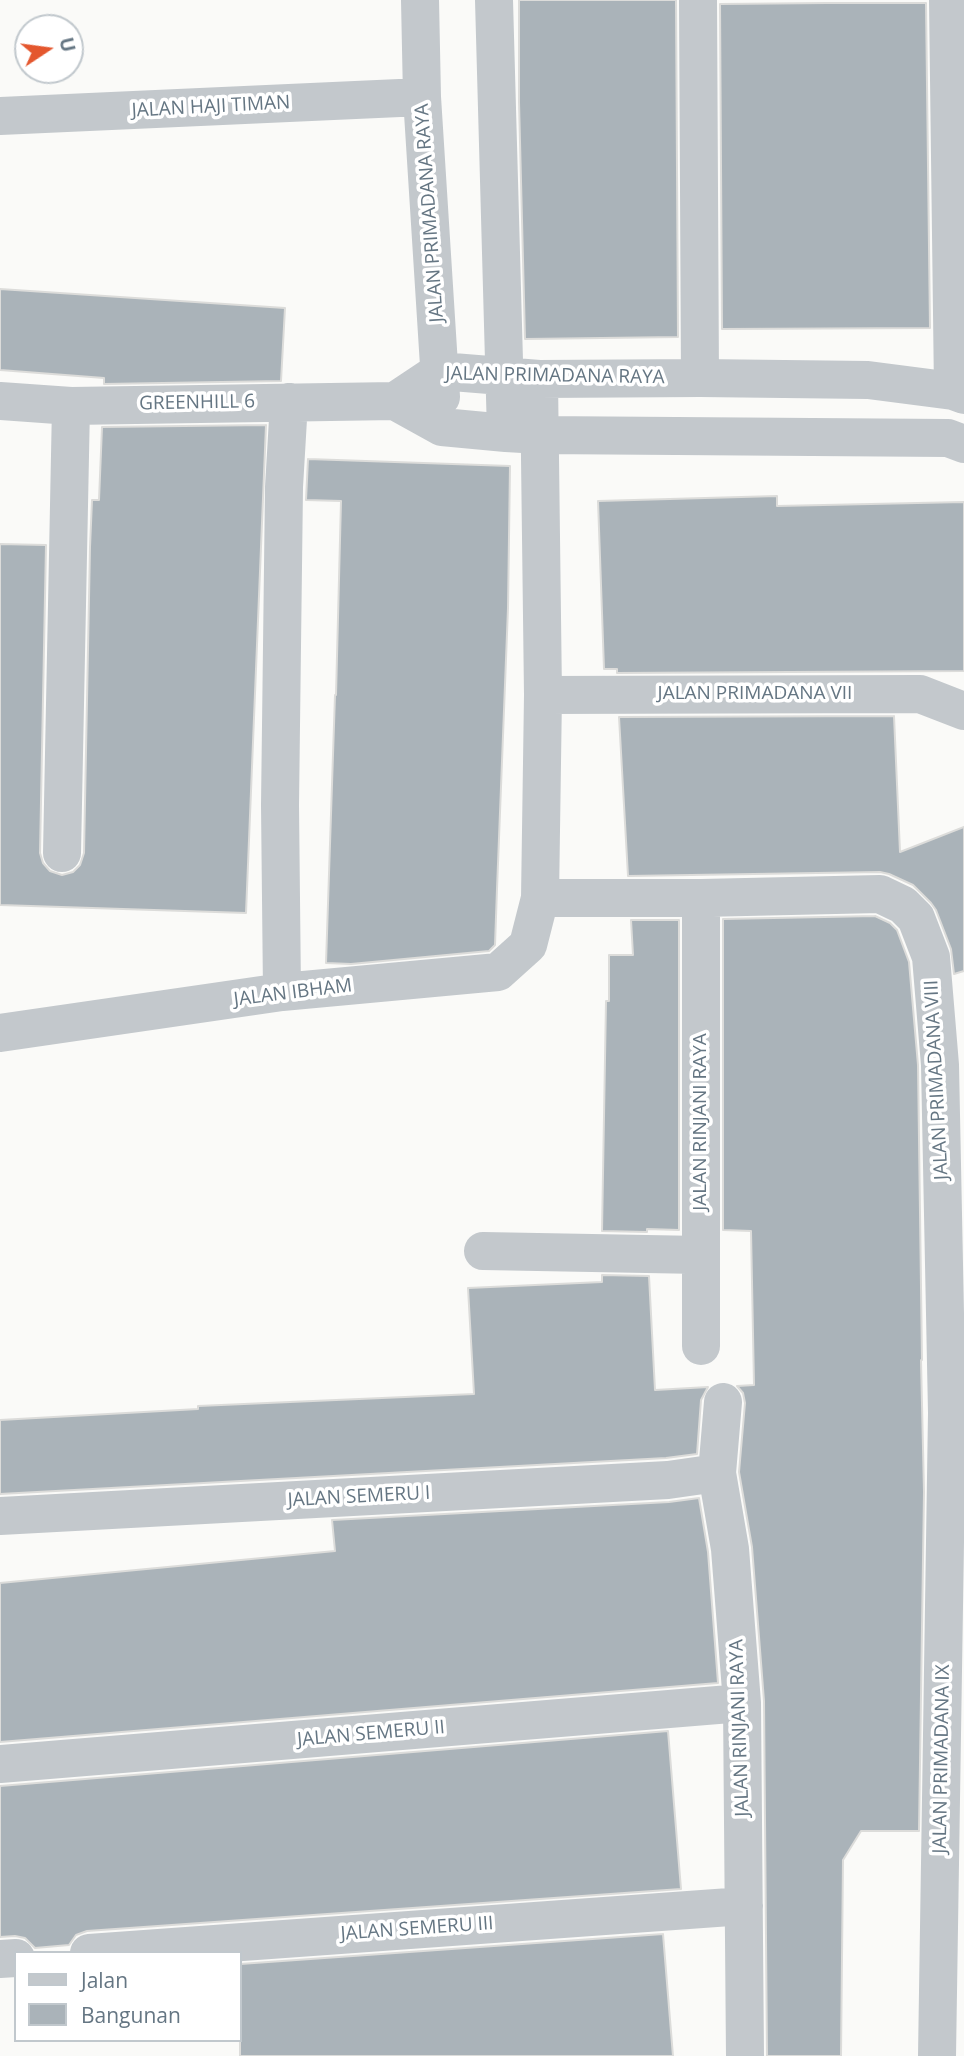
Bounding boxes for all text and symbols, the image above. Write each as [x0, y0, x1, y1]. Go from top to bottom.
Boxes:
north arrow [14, 14, 84, 84]
text: U [53, 35, 82, 55]
street label: JALAN HAJI TIMAN [131, 91, 291, 123]
street label: JALAN PRIMADANA RAYA [411, 103, 449, 323]
street label: JALAN PRIMADANA RAYA [445, 363, 665, 389]
street label: GREENHILL 6 [139, 391, 255, 415]
street label: JALAN PRIMADANA VII [658, 683, 852, 705]
street label: JALAN IBHAM [233, 974, 353, 1012]
street label: JALAN PRIMADANA VIII [920, 979, 954, 1181]
street label: JALAN RINJANI RAYA [690, 1033, 712, 1211]
street label: JALAN SEMERU I [287, 1482, 431, 1512]
street label: JALAN RINJANI RAYA [726, 1639, 754, 1817]
street label: JALAN PRIMADANA IX [929, 1664, 955, 1854]
street label: JALAN SEMERU II [296, 1716, 446, 1752]
street label: JALAN SEMERU III [340, 1912, 494, 1946]
legend [14, 1951, 242, 2042]
text: Jalan [81, 1966, 128, 1994]
text: Bangunan [81, 2001, 181, 2029]

